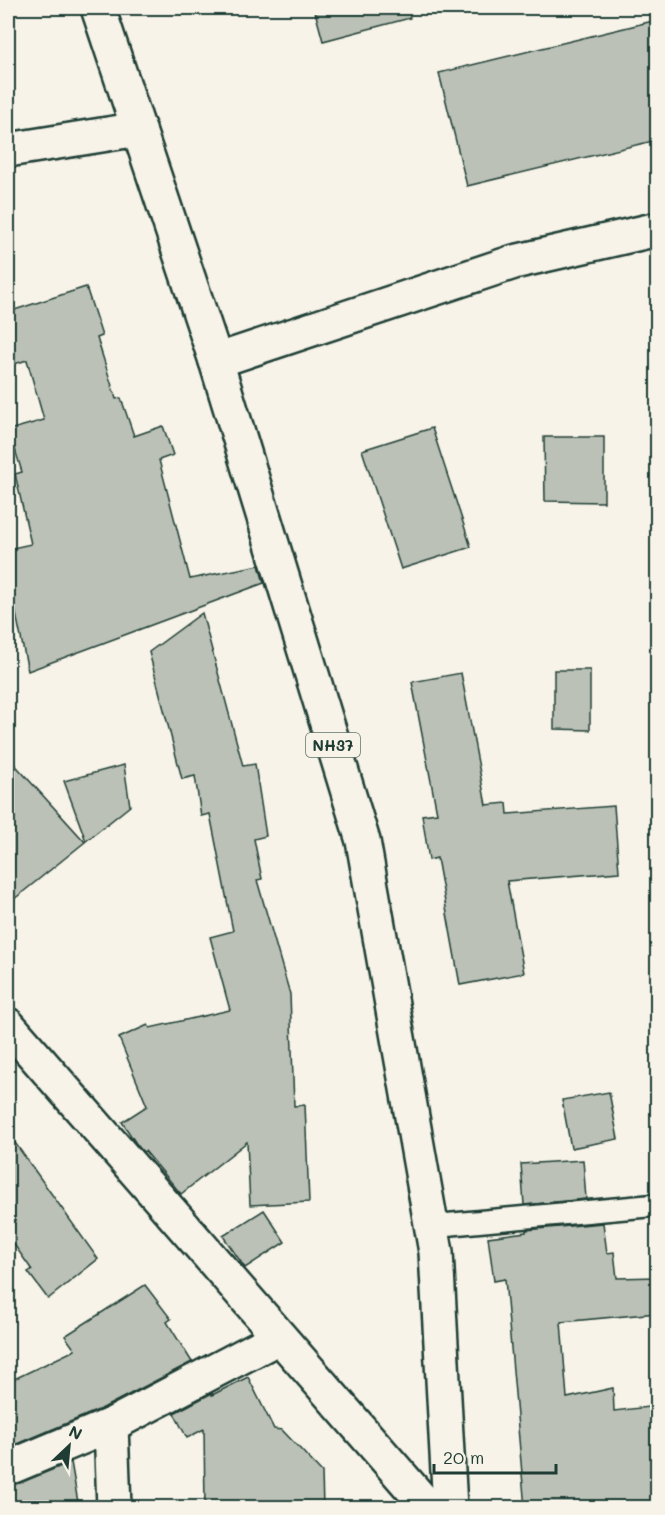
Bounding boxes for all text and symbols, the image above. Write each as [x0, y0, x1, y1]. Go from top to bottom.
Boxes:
road number: NH37 [306, 733, 360, 757]
north arrow [39, 1416, 99, 1476]
text: N [66, 1420, 86, 1444]
scale bar [434, 1437, 556, 1475]
text: 20 m [443, 1445, 484, 1469]

